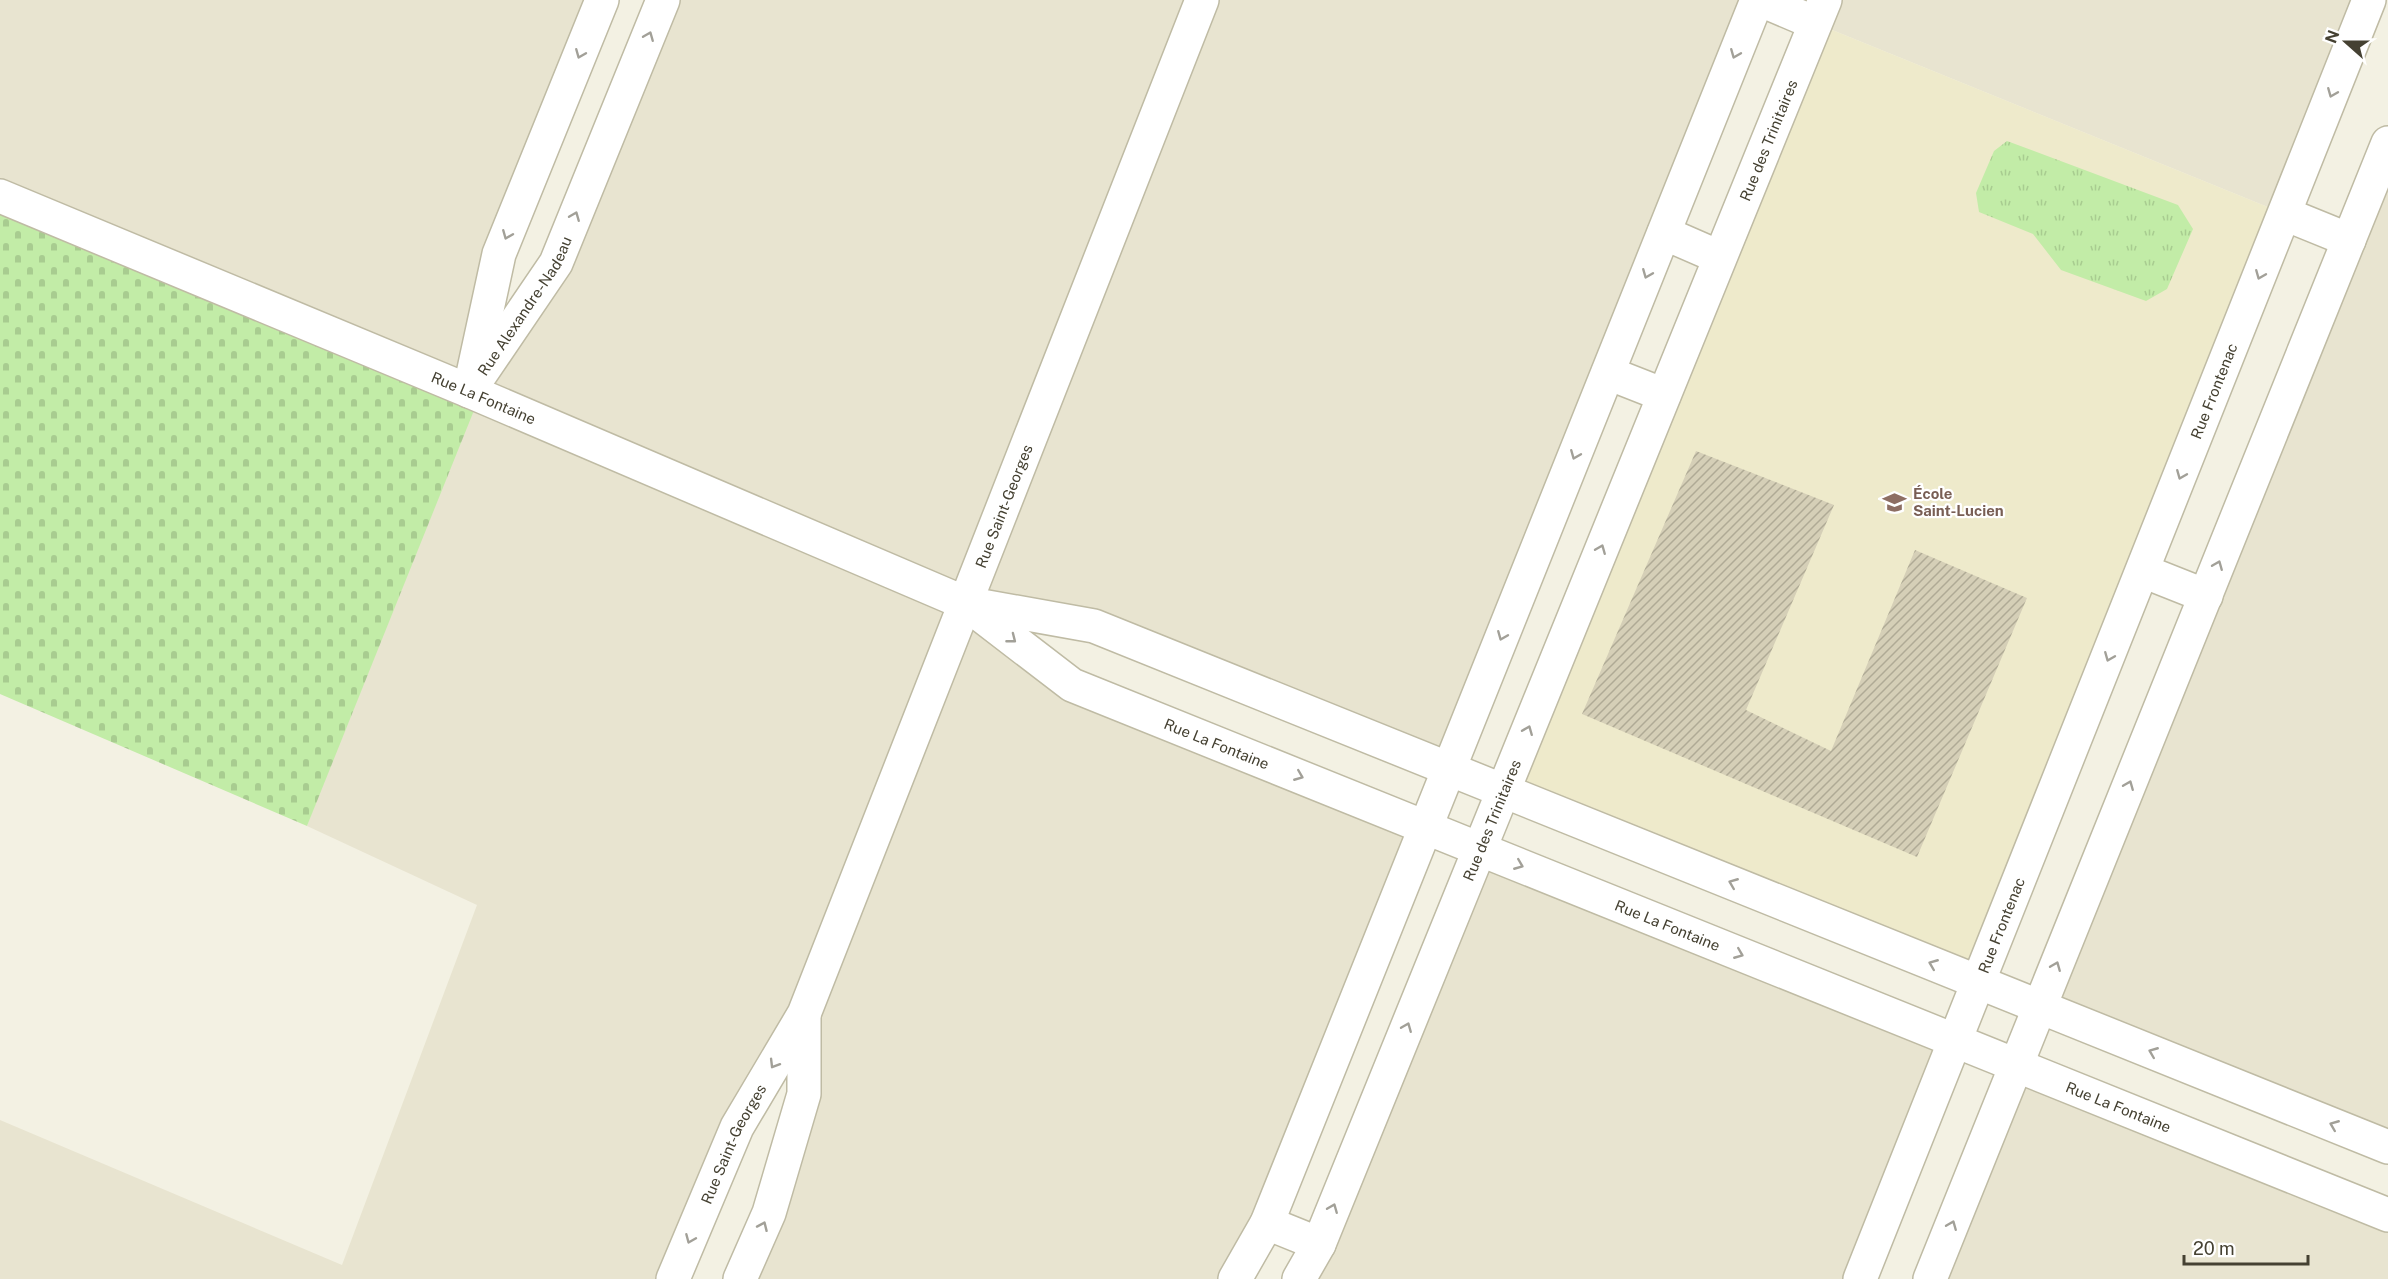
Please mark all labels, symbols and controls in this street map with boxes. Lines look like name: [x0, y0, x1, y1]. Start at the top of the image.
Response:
north arrow: [2316, 12, 2376, 72]
text: N: [2321, 28, 2344, 46]
one-way arrow: [642, 31, 654, 42]
one-way arrow: [575, 48, 587, 59]
one-way arrow: [1730, 48, 1742, 59]
street label: Rue des Trinitaires: [1736, 77, 1800, 203]
one-way arrow: [2327, 87, 2339, 98]
one-way arrow: [568, 212, 580, 223]
one-way arrow: [502, 228, 514, 239]
street label: Rue Alexandre-Nadeau: [474, 234, 574, 378]
one-way arrow: [1642, 268, 1654, 279]
one-way arrow: [2255, 269, 2268, 279]
street label: Rue Frontenac: [2187, 340, 2240, 441]
street label: Rue La Fontaine: [429, 368, 539, 427]
street label: Rue Saint-Georges: [972, 442, 1035, 570]
one-way arrow: [1570, 449, 1582, 460]
one-way arrow: [2176, 469, 2188, 480]
place label: École Saint-Lucien: [1913, 485, 2004, 519]
school or university icon: École Saint-Lucien: [1882, 489, 1908, 515]
one-way arrow: [1594, 544, 1606, 555]
one-way arrow: [2211, 561, 2223, 572]
one-way arrow: [1497, 630, 1509, 641]
one-way arrow: [1005, 631, 1016, 642]
one-way arrow: [2104, 650, 2116, 661]
street label: Rue La Fontaine: [1162, 715, 1272, 772]
one-way arrow: [1521, 725, 1533, 736]
street label: Rue des Trinitaires: [1459, 757, 1524, 883]
one-way arrow: [1294, 769, 1304, 782]
one-way arrow: [2122, 780, 2134, 791]
one-way arrow: [1513, 858, 1524, 870]
street label: Rue Frontenac: [1974, 875, 2028, 975]
one-way arrow: [1728, 878, 1739, 890]
street label: Rue La Fontaine: [1613, 896, 1723, 954]
one-way arrow: [1733, 947, 1744, 959]
one-way arrow: [1928, 959, 1939, 971]
one-way arrow: [2049, 961, 2061, 972]
one-way arrow: [1400, 1022, 1412, 1033]
one-way arrow: [2148, 1047, 2159, 1059]
one-way arrow: [770, 1058, 782, 1068]
street label: Rue La Fontaine: [2063, 1078, 2174, 1135]
street label: Rue Saint-Georges: [697, 1081, 769, 1206]
one-way arrow: [2329, 1120, 2340, 1132]
one-way arrow: [1326, 1203, 1338, 1214]
one-way arrow: [1945, 1220, 1957, 1231]
one-way arrow: [756, 1221, 768, 1232]
scale bar: [2184, 1228, 2308, 1266]
one-way arrow: [685, 1233, 697, 1244]
text: 20 m: [2193, 1238, 2235, 1259]

